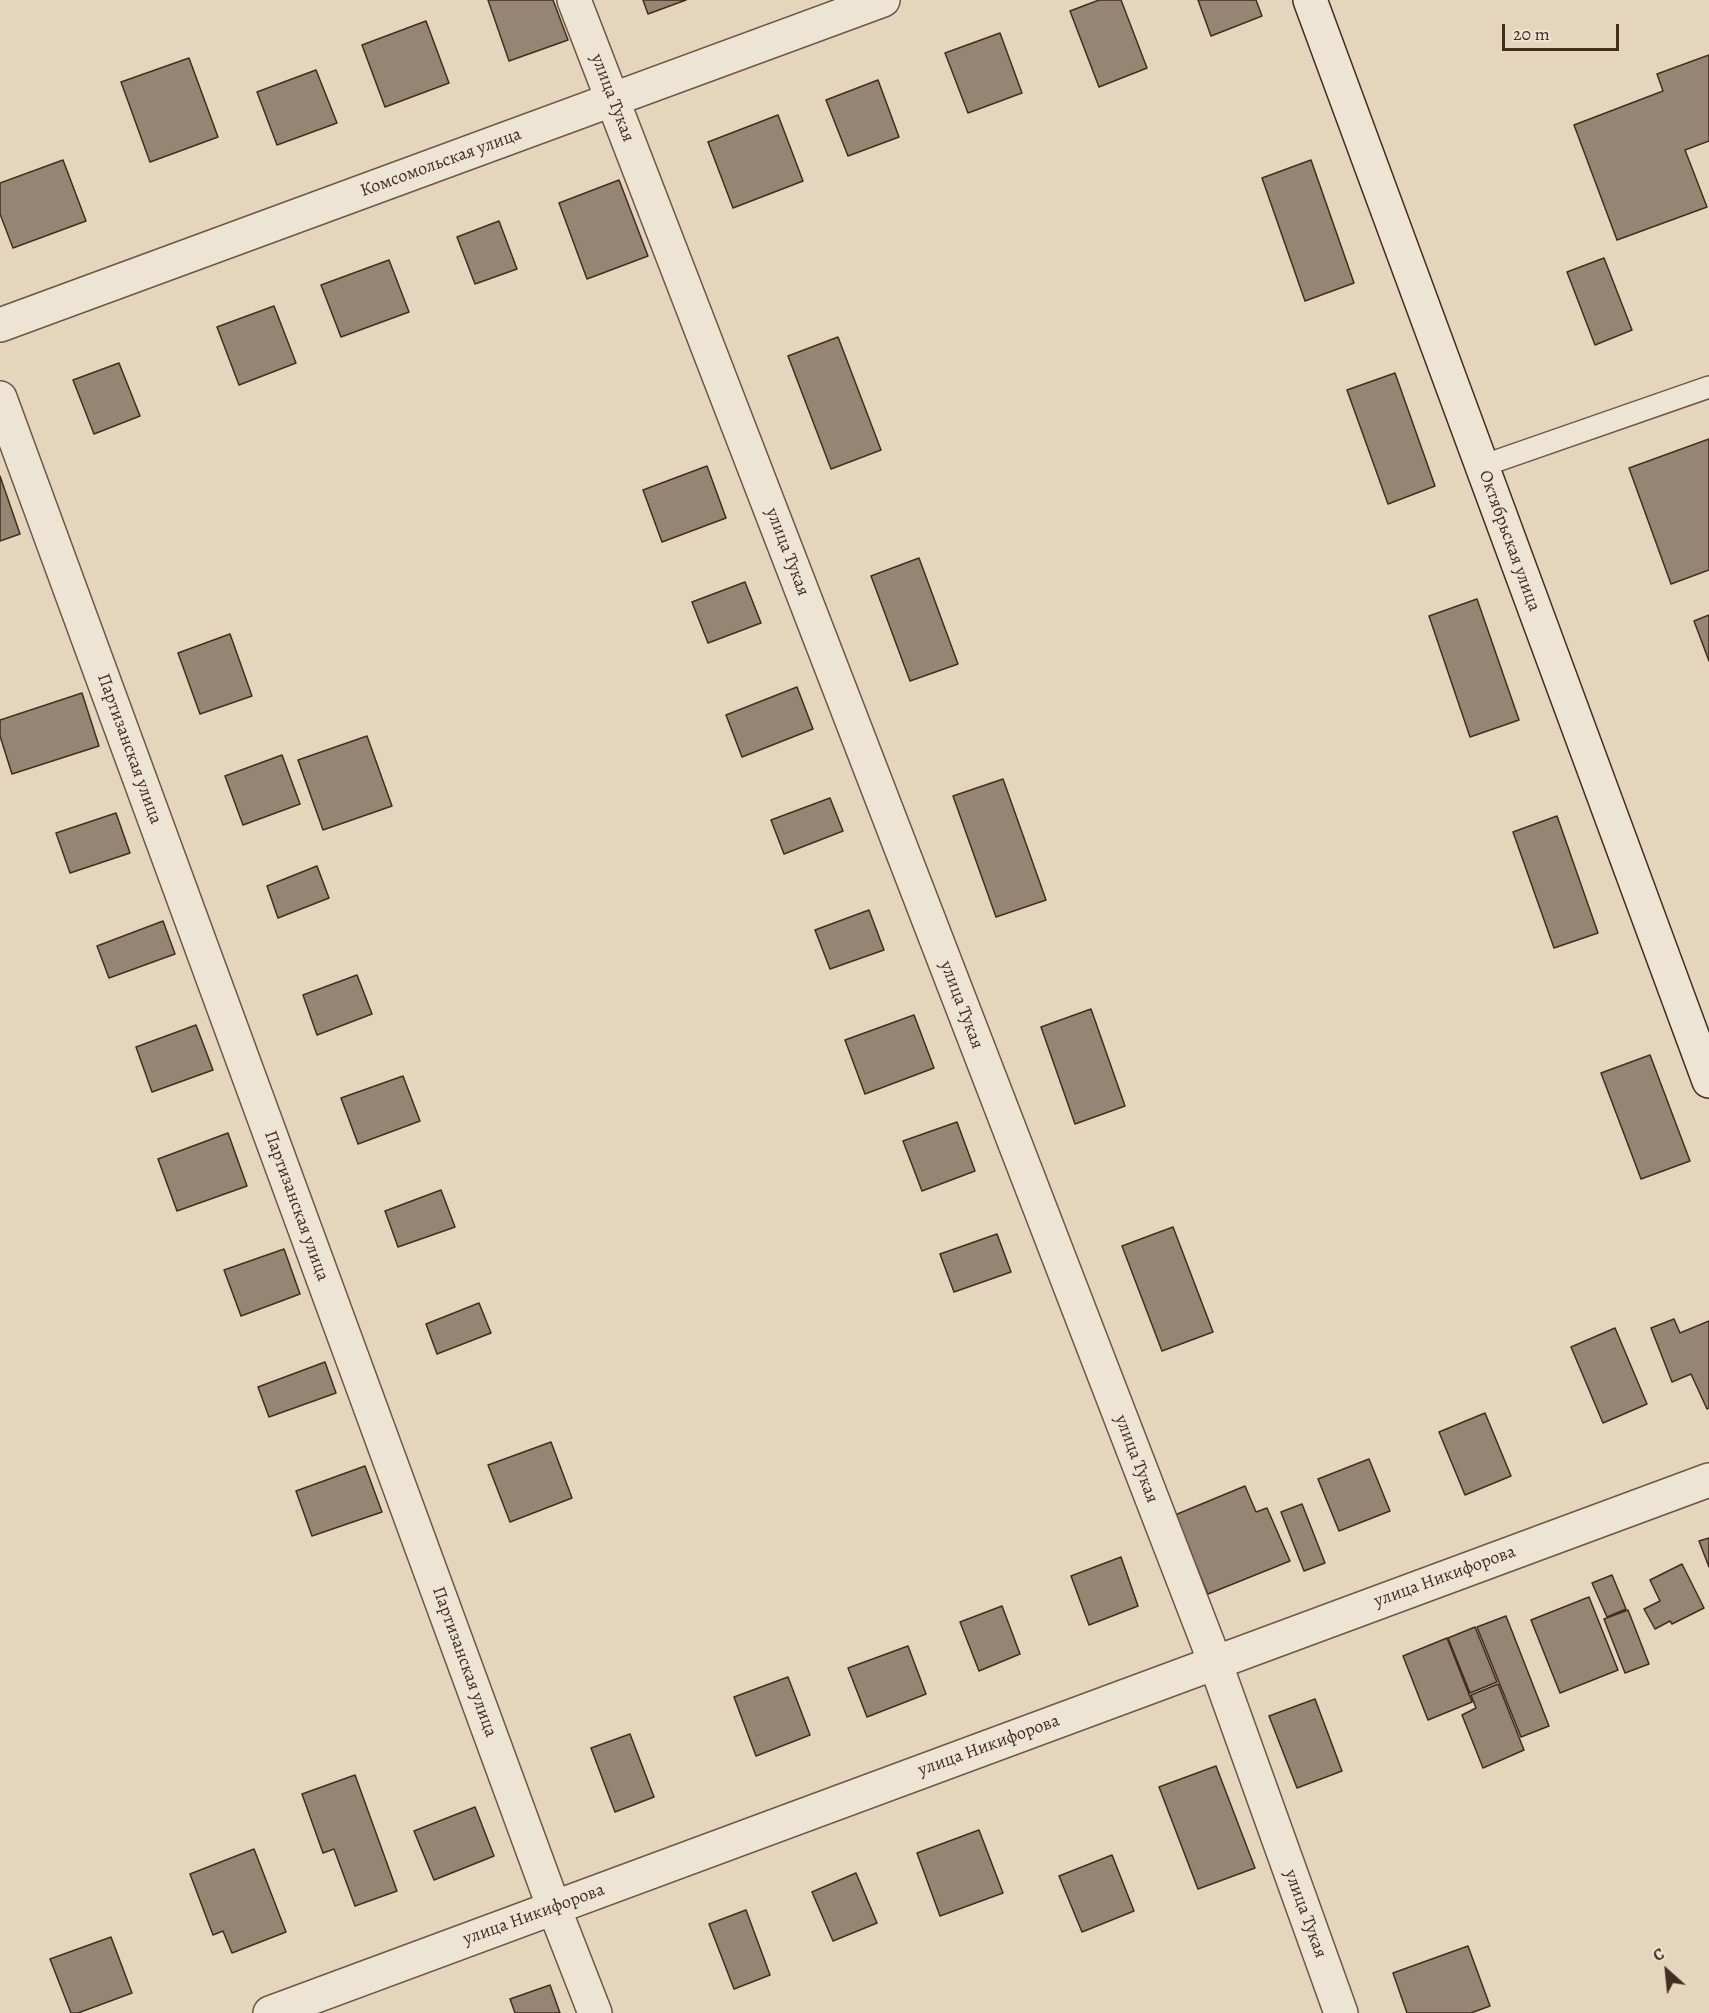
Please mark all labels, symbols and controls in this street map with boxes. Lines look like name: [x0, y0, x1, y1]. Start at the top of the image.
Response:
scale bar: [1505, 12, 1622, 50]
text: 20 m: [1513, 22, 1550, 46]
street label: улица Тукая: [585, 51, 639, 145]
street label: Комсомольская улица: [357, 124, 525, 202]
street label: Октябрьская улица: [1473, 468, 1545, 614]
street label: улица Тукая: [760, 505, 814, 599]
street label: Партизанская улица: [92, 671, 166, 827]
street label: улица Тукая: [934, 958, 988, 1052]
street label: Партизанская улица: [259, 1128, 333, 1284]
street label: улица Тукая: [1109, 1412, 1163, 1506]
street label: улица Никифорова: [1371, 1541, 1519, 1613]
street label: Партизанская улица: [427, 1584, 501, 1740]
street label: улица Никифорова: [915, 1710, 1063, 1782]
street label: улица Тукая: [1279, 1867, 1331, 1961]
street label: улица Никифорова: [460, 1879, 608, 1951]
north arrow: [1637, 1941, 1697, 2001]
text: С: [1649, 1943, 1668, 1967]

